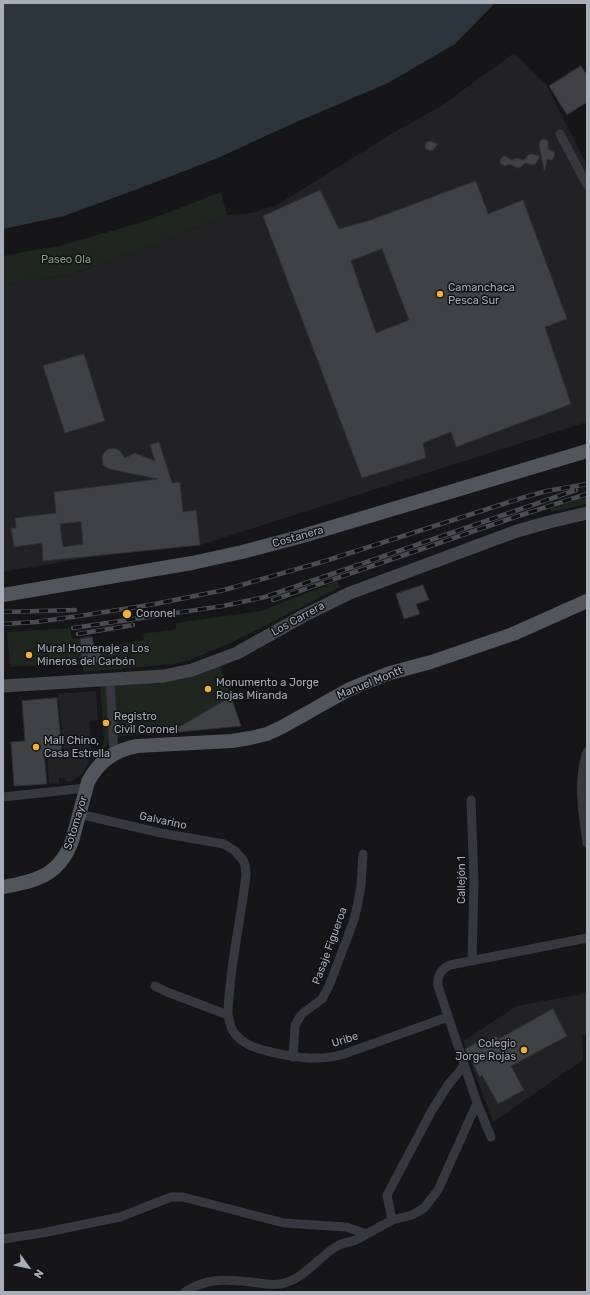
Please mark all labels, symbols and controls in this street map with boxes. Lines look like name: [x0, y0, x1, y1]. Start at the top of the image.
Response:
park label: Paseo Ola: [41, 253, 91, 267]
place label: Camanchaca Pesca Sur: [448, 281, 515, 307]
marker: Camanchaca Pesca Sur: [435, 289, 445, 299]
street label: Costanera: [271, 523, 325, 551]
street label: Los Carrera: [269, 599, 327, 639]
place label: Coronel: [136, 607, 176, 621]
marker: Coronel: [121, 608, 133, 620]
place label: Mural Homenaje a Los Mineros del Carbón: [37, 642, 149, 668]
marker: Mural Homenaje a Los Mineros del Carbón: [24, 650, 34, 660]
street label: Manuel Montt: [335, 664, 405, 702]
place label: Monumento a Jorge Rojas Miranda: [216, 676, 319, 702]
marker: Monumento a Jorge Rojas Miranda: [203, 684, 213, 694]
place label: Registro Civil Coronel: [114, 710, 178, 736]
marker: Registro Civil Coronel: [101, 718, 111, 728]
place label: Mall Chino, Casa Estrella: [44, 734, 110, 760]
marker: Mall Chino, Casa Estrella: [31, 742, 41, 752]
street label: Sotomayor: [62, 794, 90, 852]
street label: Galvarino: [138, 810, 188, 832]
street label: Callejón 1: [455, 856, 469, 904]
street label: Pasaje Figueroa: [310, 906, 350, 986]
street label: Uribe: [330, 1030, 360, 1050]
place label: Colegio Jorge Rojas: [455, 1037, 516, 1063]
marker: Colegio Jorge Rojas: [519, 1045, 529, 1055]
north arrow: [8, 1247, 48, 1287]
text: N: [31, 1267, 46, 1281]

